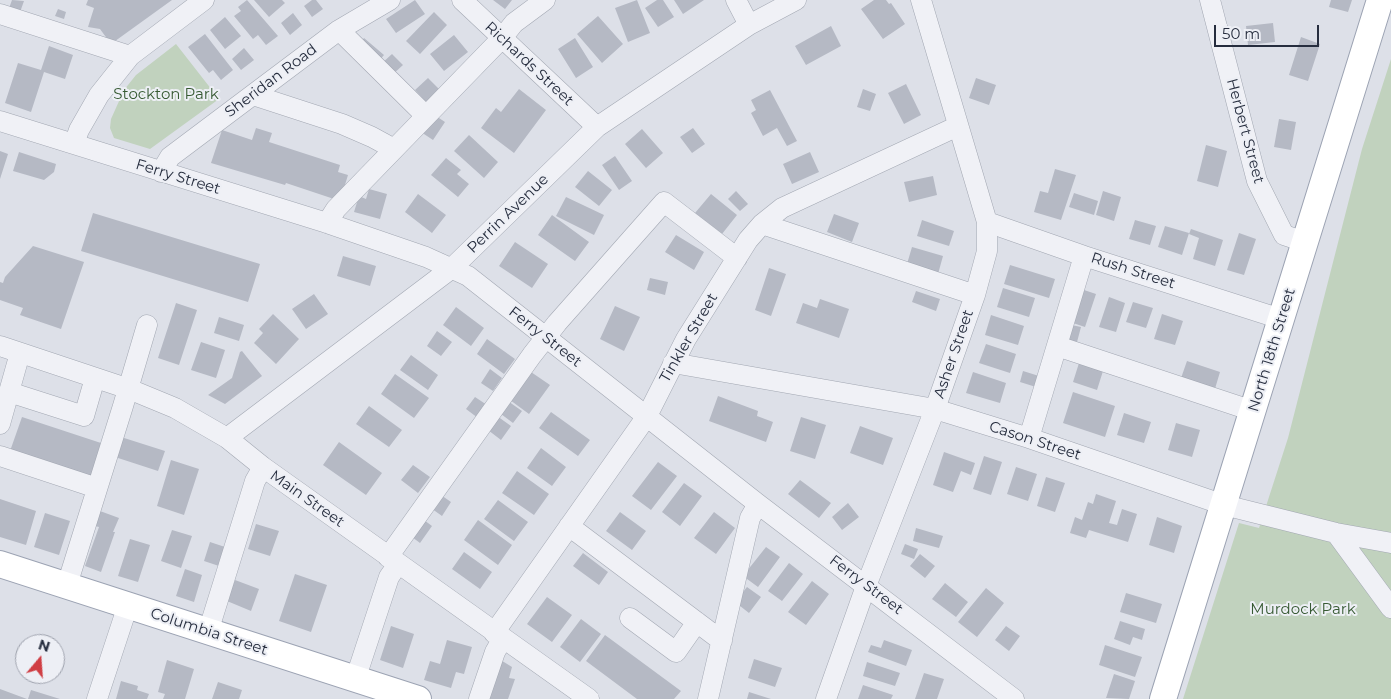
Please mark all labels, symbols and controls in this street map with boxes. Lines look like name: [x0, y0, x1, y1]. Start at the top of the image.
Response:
scale bar: [1216, 15, 1321, 47]
street label: Richards Street: [481, 18, 577, 110]
text: 50 m: [1222, 24, 1260, 43]
street label: Sheridan Road: [221, 41, 321, 121]
street label: Herbert Street: [1222, 77, 1268, 185]
park label: Stockton Park: [113, 86, 219, 104]
street label: Ferry Street: [134, 156, 222, 198]
street label: Perrin Avenue: [464, 171, 552, 257]
street label: Rush Street: [1089, 249, 1177, 293]
street label: North 18th Street: [1245, 286, 1299, 414]
street label: Tinkler Street: [656, 290, 722, 386]
street label: Ferry Street: [505, 303, 585, 371]
street label: Asher Street: [930, 307, 978, 401]
street label: Cason Street: [987, 418, 1083, 464]
street label: Main Street: [266, 467, 348, 531]
street label: Ferry Street: [826, 551, 906, 619]
park label: Murdock Park: [1250, 601, 1356, 619]
street label: Columbia Street: [148, 605, 270, 659]
north arrow: [15, 634, 65, 684]
text: N: [36, 635, 52, 656]

